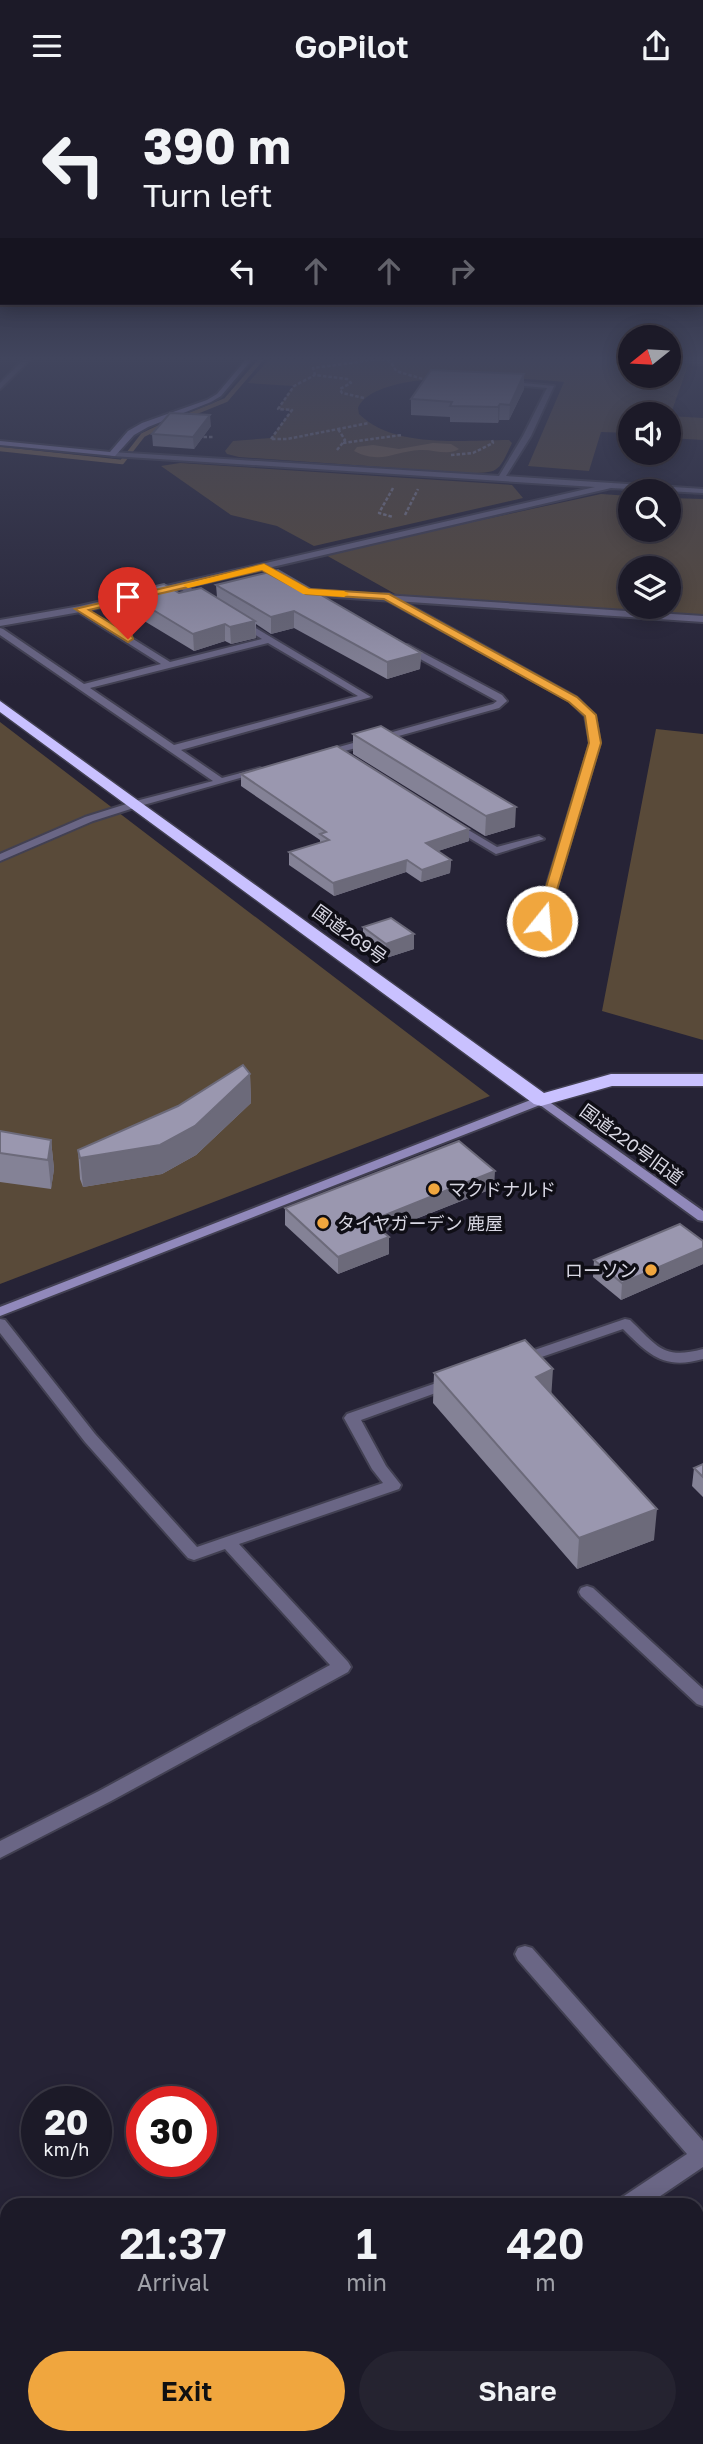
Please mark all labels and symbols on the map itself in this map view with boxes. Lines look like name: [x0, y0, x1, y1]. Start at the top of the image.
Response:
north arrow: [618, 325, 681, 389]
pin: [98, 567, 158, 639]
position arrow: [505, 884, 579, 958]
street label: 国道269号: [309, 900, 391, 968]
street label: 国道220号旧道: [576, 1099, 688, 1189]
place label: マクドナルド: [448, 1178, 556, 1200]
marker: マクドナルド: [426, 1181, 442, 1197]
place label: タイヤガーデン 鹿屋: [337, 1212, 503, 1234]
marker: タイヤガーデン 鹿屋: [315, 1215, 331, 1231]
place label: ローソン: [565, 1259, 637, 1281]
marker: ローソン: [643, 1262, 659, 1278]
speed limit sign: 30: [126, 2086, 217, 2177]

